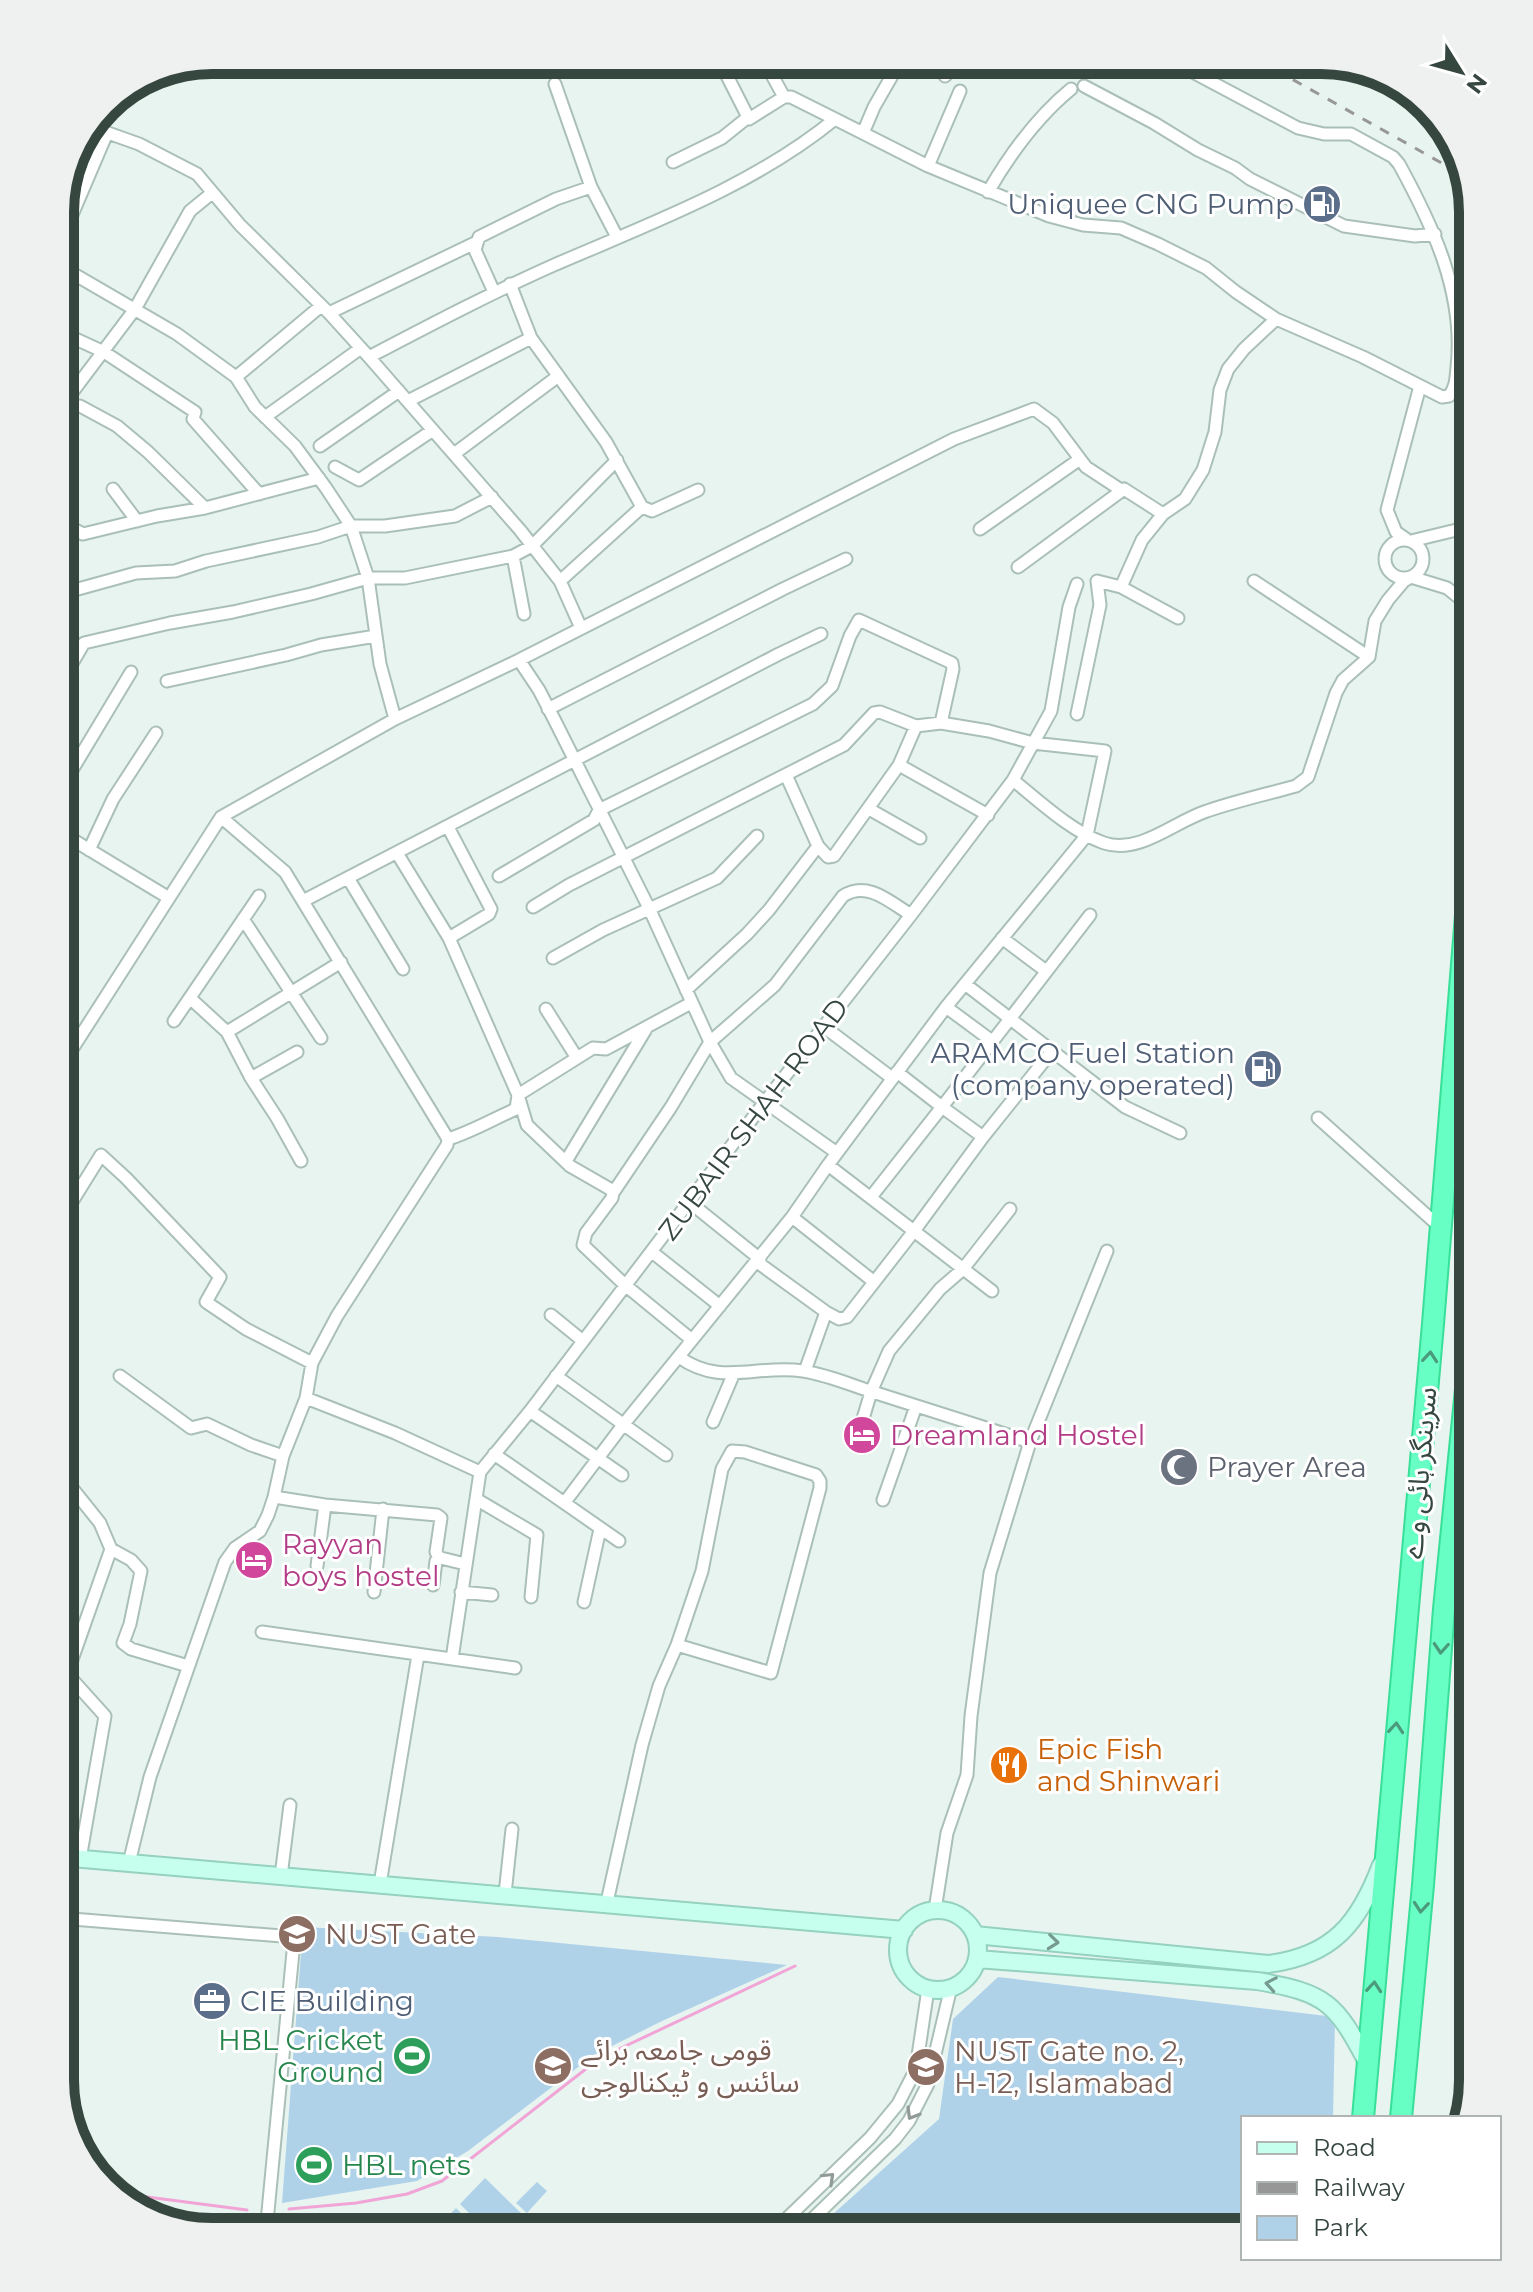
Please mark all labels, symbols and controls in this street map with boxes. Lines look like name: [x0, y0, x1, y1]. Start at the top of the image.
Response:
north arrow: [1421, 32, 1501, 112]
text: N: [1460, 69, 1493, 99]
fuel station icon: Uniquee CNG Pump: [1301, 183, 1343, 225]
place label: Uniquee CNG Pump: [1007, 187, 1294, 221]
street label: ZUBAIR SHAH ROAD: [651, 991, 855, 1247]
place label: ARAMCO Fuel Station (company operated): [930, 1036, 1235, 1102]
fuel station icon: ARAMCO Fuel Station (company operated): [1242, 1048, 1284, 1090]
one-way arrow: [1421, 1350, 1438, 1363]
street label: سرینگر ہائی وے: [1395, 1385, 1443, 1561]
hotel icon: Dreamland Hostel: [841, 1414, 883, 1456]
place label: Dreamland Hostel: [890, 1418, 1145, 1452]
mosque icon: Prayer Area: [1158, 1446, 1200, 1488]
place label: Prayer Area: [1207, 1450, 1367, 1484]
place label: Rayyan boys hostel: [282, 1527, 440, 1593]
hotel icon: Rayyan boys hostel: [233, 1539, 275, 1581]
one-way arrow: [1433, 1642, 1450, 1655]
one-way arrow: [1387, 1721, 1404, 1734]
place label: Epic Fish and Shinwari: [1037, 1732, 1220, 1798]
restaurant icon: Epic Fish and Shinwari: [988, 1744, 1030, 1786]
one-way arrow: [1413, 1901, 1430, 1914]
school or university icon: NUST Gate: [276, 1913, 318, 1955]
place label: NUST Gate: [325, 1917, 476, 1951]
one-way arrow: [1047, 1934, 1060, 1951]
one-way arrow: [1264, 1976, 1278, 1993]
office icon: CIE Building: [191, 1980, 233, 2022]
one-way arrow: [1365, 1980, 1382, 1993]
place label: CIE Building: [240, 1984, 414, 2018]
place label: HBL Cricket Ground: [218, 2023, 384, 2089]
place label: قومی جامعہ برائے سائنس و ٹیکنالوجی: [581, 2033, 799, 2099]
place label: NUST Gate no. 2, H-12, Islamabad: [954, 2034, 1184, 2100]
sports icon: HBL Cricket Ground: [391, 2035, 433, 2077]
school or university icon: قومی جامعہ برائے سائنس و ٹیکنالوجی: [532, 2045, 574, 2087]
school or university icon: NUST Gate no. 2, H-12, Islamabad: [905, 2046, 947, 2088]
one-way arrow: [906, 2105, 922, 2120]
legend: [1241, 2116, 1501, 2260]
text: Road: [1313, 2133, 1376, 2162]
sports icon: HBL nets: [293, 2144, 335, 2186]
place label: HBL nets: [342, 2148, 471, 2182]
one-way arrow: [820, 2173, 834, 2187]
text: Railway: [1313, 2173, 1405, 2202]
text: Park: [1313, 2213, 1368, 2242]

